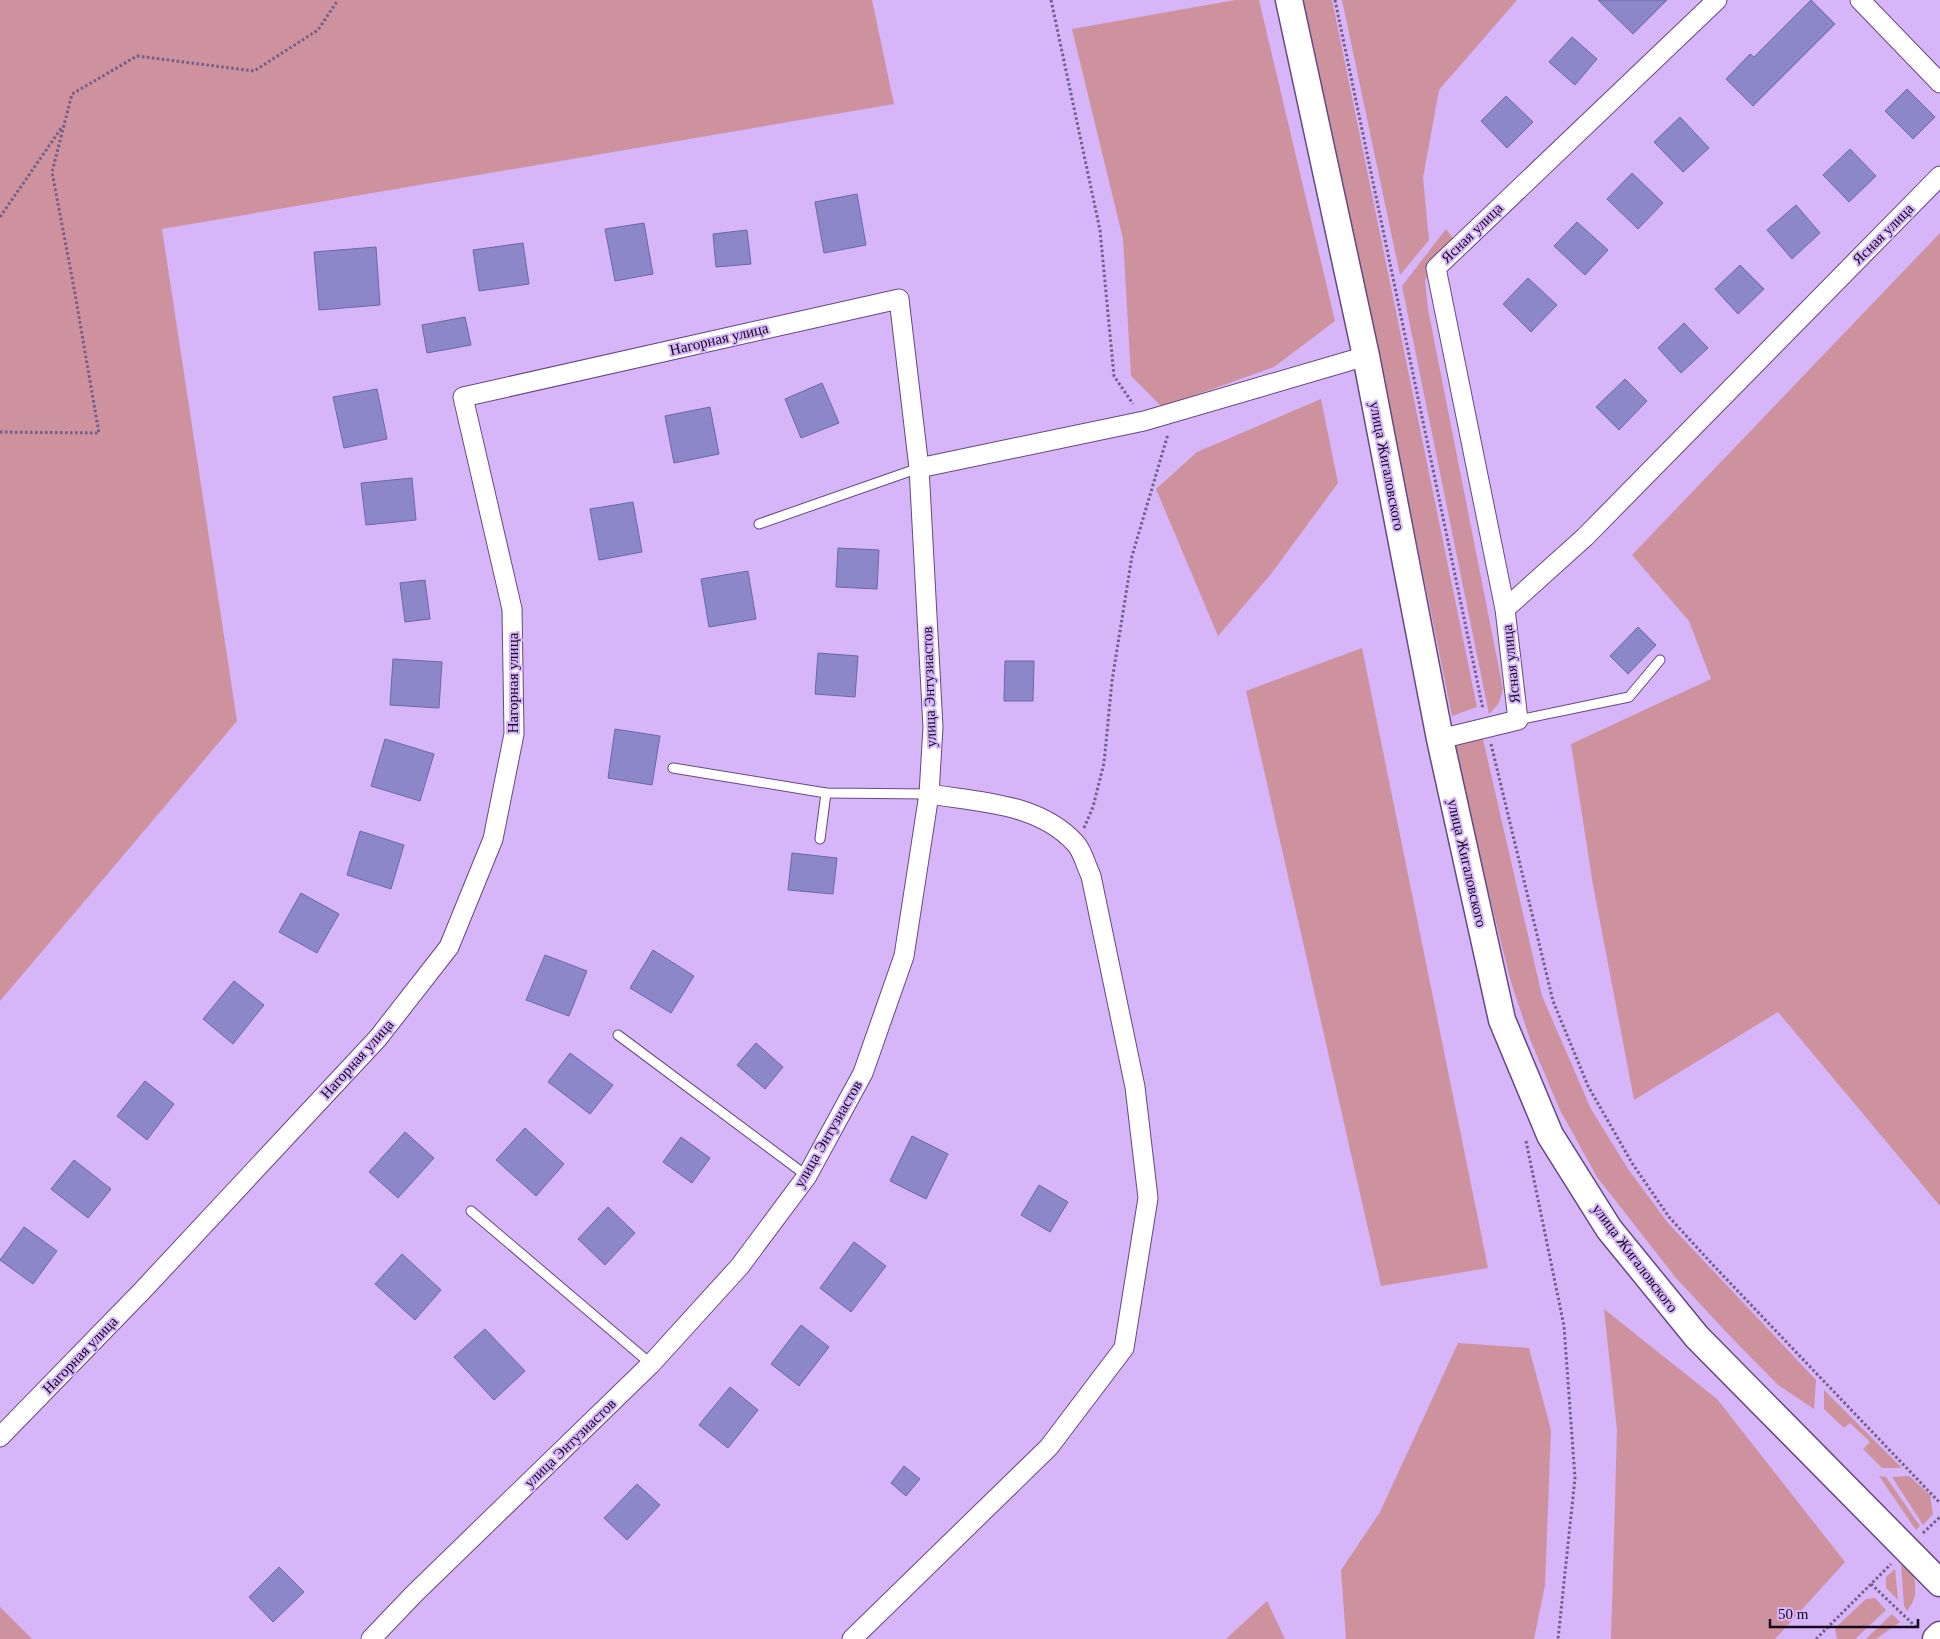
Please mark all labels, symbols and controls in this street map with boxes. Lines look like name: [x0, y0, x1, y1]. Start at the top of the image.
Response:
street label: Ясная улица: [1438, 200, 1506, 266]
street label: Ясная улица: [1849, 200, 1917, 268]
street label: Нагорная улица: [668, 320, 770, 358]
street label: улица Жигаловского: [1367, 400, 1407, 532]
street label: Ясная улица: [1499, 624, 1523, 704]
street label: улица Энтузиастов: [919, 626, 939, 748]
street label: Нагорная улица: [505, 632, 521, 733]
street label: улица Жигаловского: [1444, 797, 1490, 929]
street label: Нагорная улица: [317, 1016, 397, 1102]
street label: улица Энтузиастов: [791, 1078, 865, 1190]
street label: улица Жигаловского: [1589, 1201, 1681, 1315]
street label: Нагорная улица: [39, 1313, 121, 1397]
street label: улица Энтузиастов: [521, 1395, 619, 1491]
scale bar: [1770, 1596, 1918, 1628]
text: 50 m: [1778, 1606, 1809, 1622]

